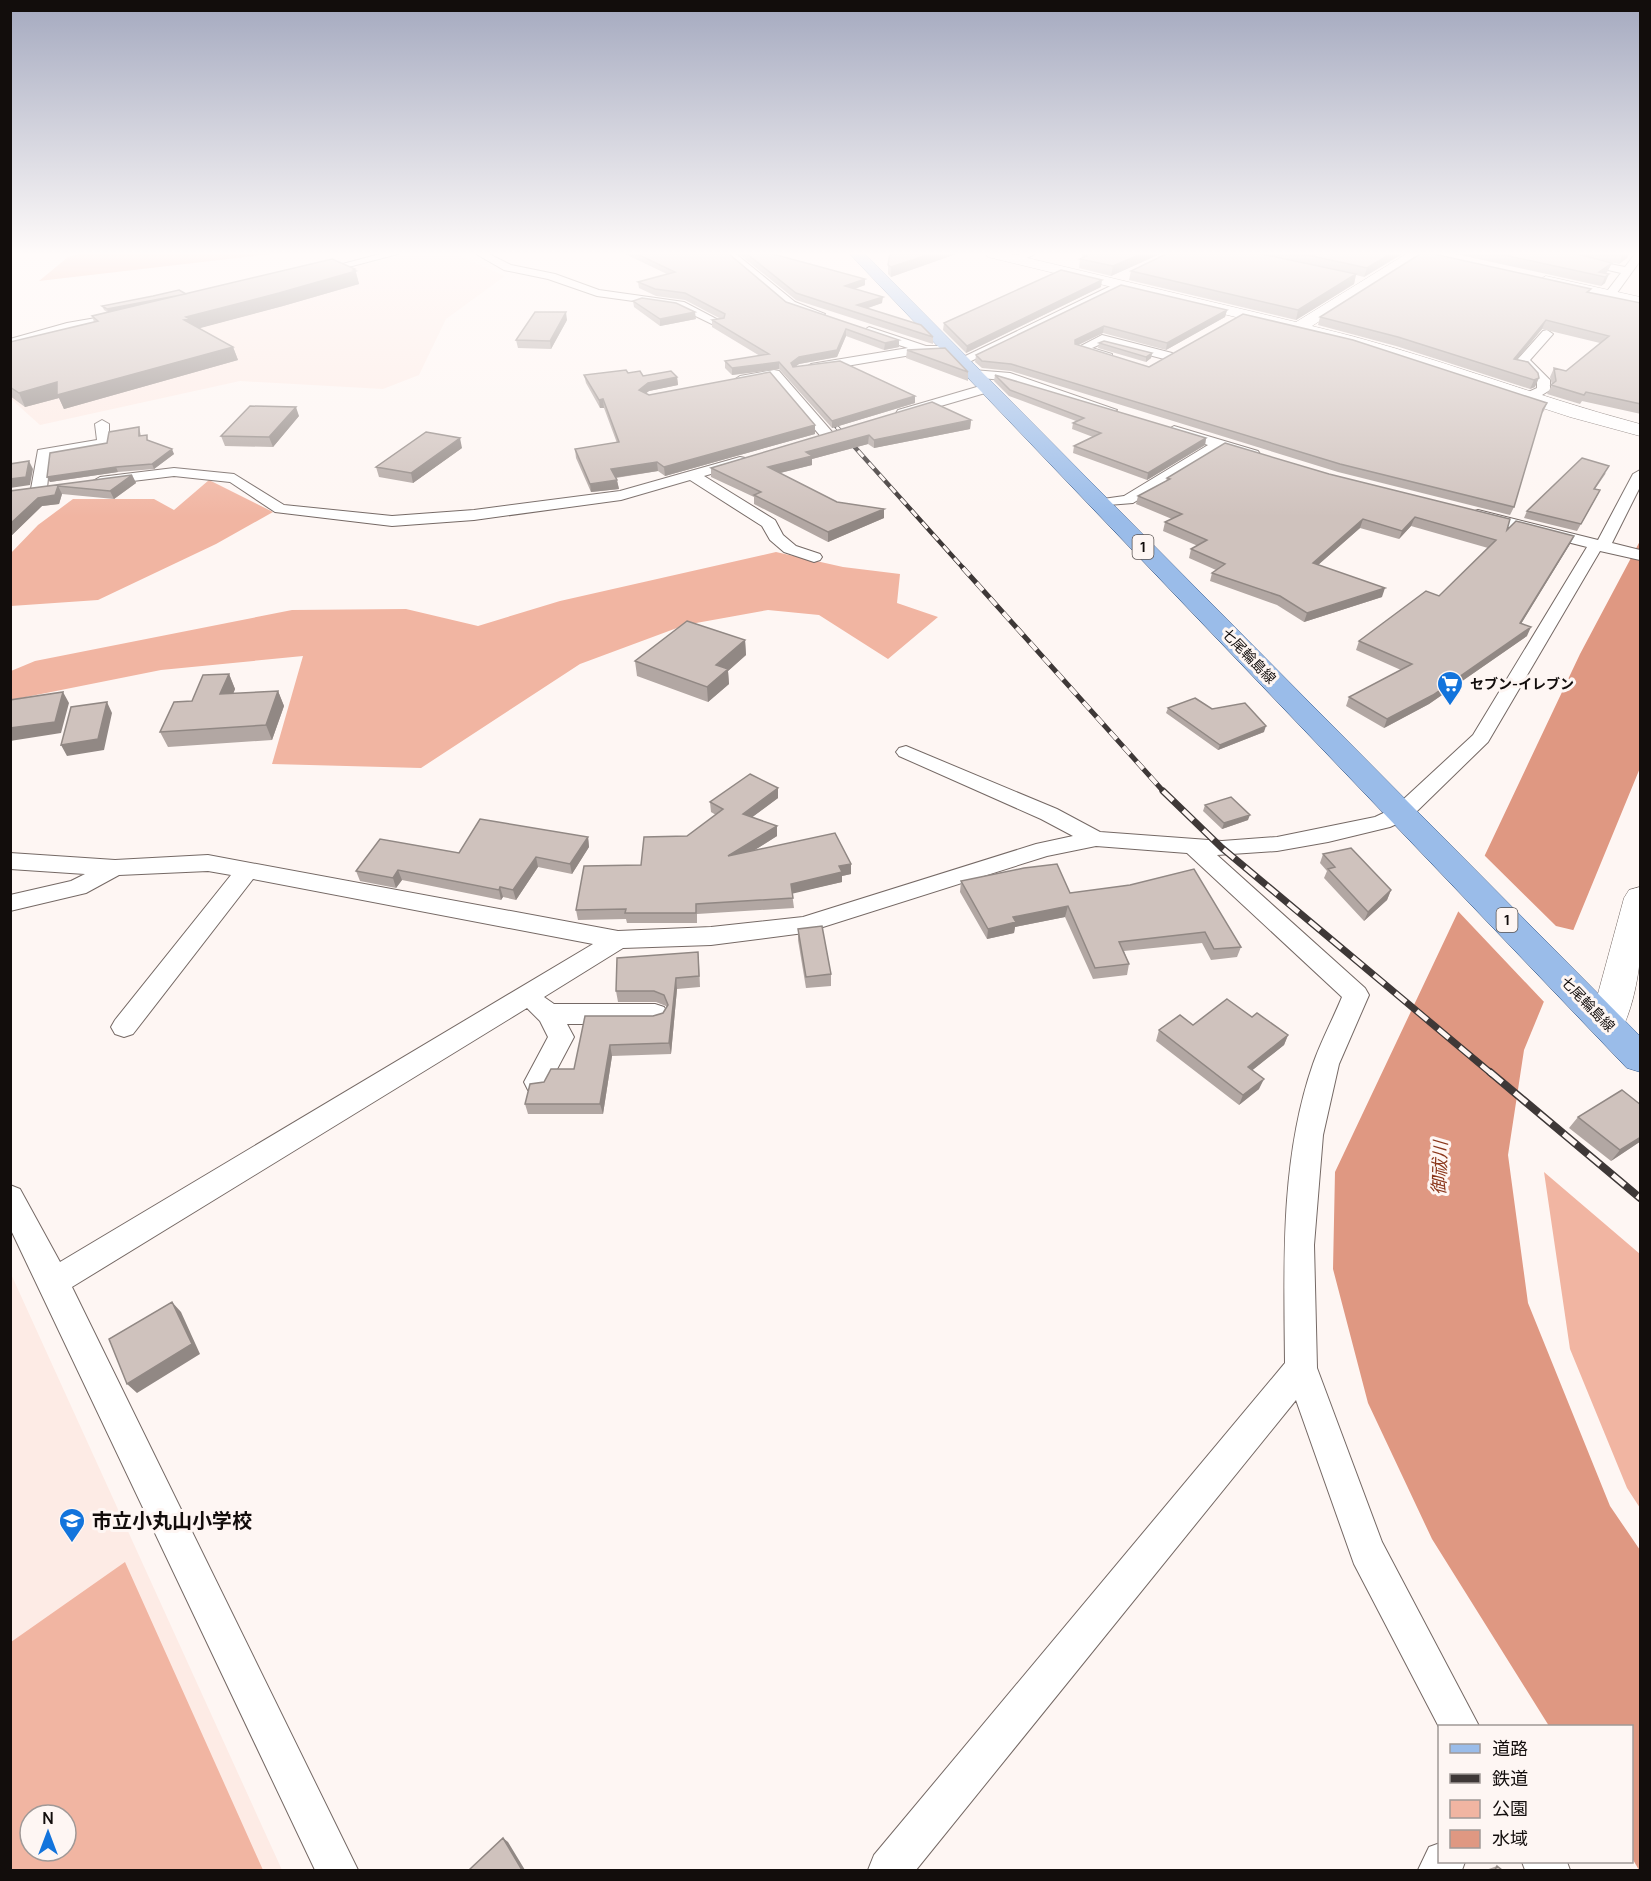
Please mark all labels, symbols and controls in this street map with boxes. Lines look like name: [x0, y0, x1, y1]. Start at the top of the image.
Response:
road number: 1: [1132, 535, 1154, 559]
street label: 七尾輪島線: [1218, 624, 1281, 687]
supermarket icon: セブン-イレブン: [1435, 669, 1465, 707]
place label: セブン-イレブン: [1470, 674, 1574, 693]
road number: 1: [1496, 908, 1518, 932]
street label: 七尾輪島線: [1557, 972, 1620, 1035]
water label: 御祓川: [1426, 1139, 1452, 1195]
school or university icon: 市立小丸山小学校: [57, 1506, 87, 1544]
place label: 市立小丸山小学校: [92, 1507, 252, 1534]
legend: [1438, 1725, 1633, 1863]
text: 道路: [1492, 1736, 1528, 1760]
text: 鉄道: [1492, 1766, 1528, 1790]
text: 公園: [1492, 1796, 1528, 1820]
north arrow: [18, 1803, 78, 1863]
text: N: [42, 1807, 54, 1829]
text: 水域: [1492, 1826, 1528, 1850]

